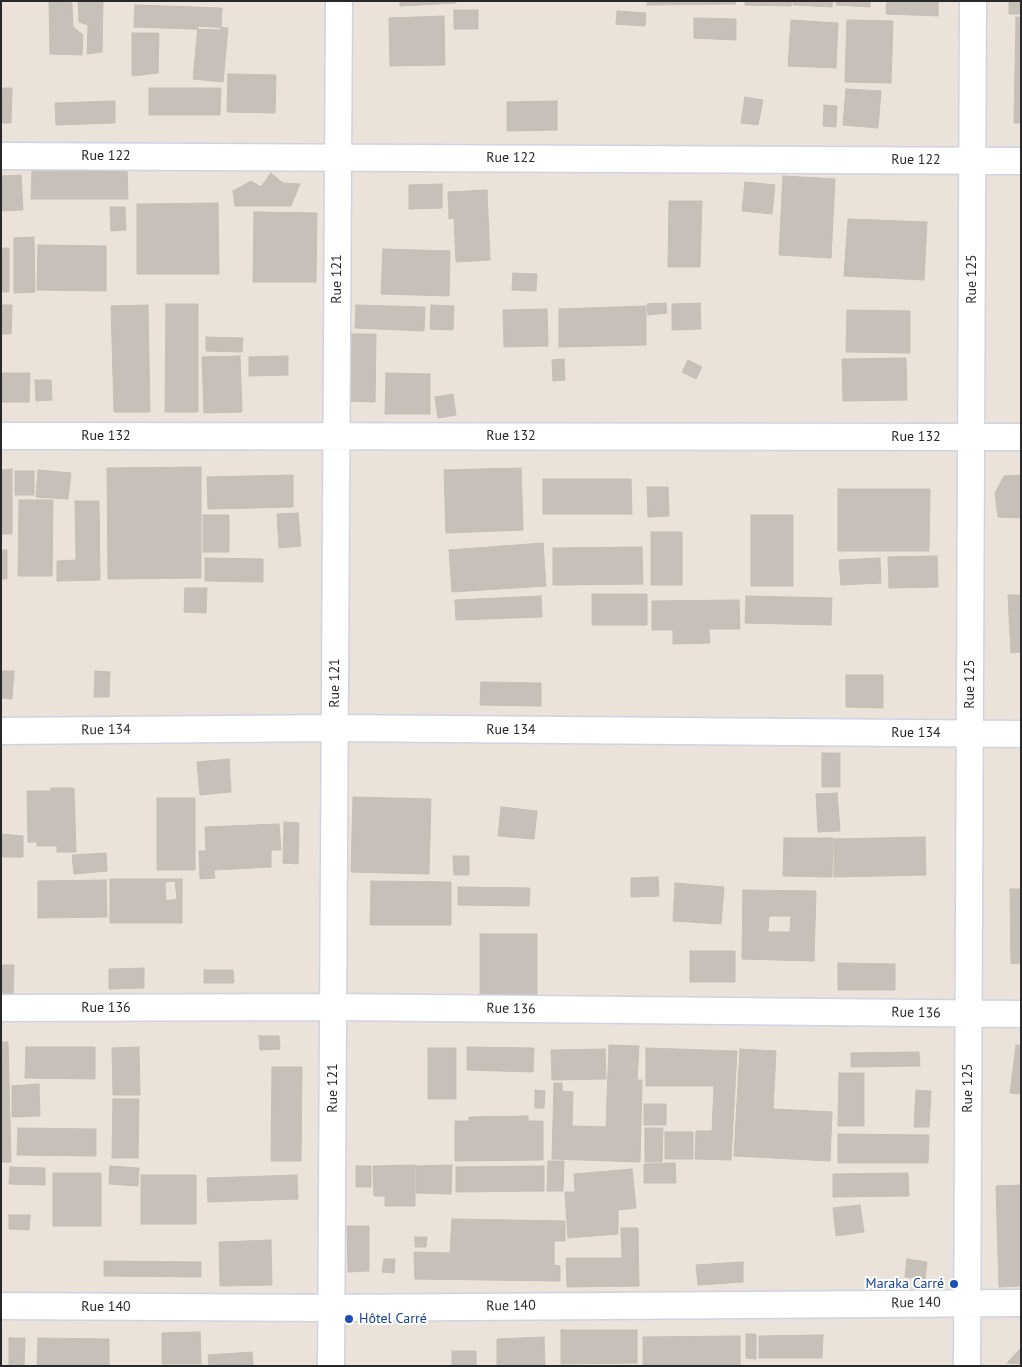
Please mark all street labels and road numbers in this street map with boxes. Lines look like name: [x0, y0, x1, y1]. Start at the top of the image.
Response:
street label: Rue 122: [81, 148, 131, 164]
street label: Rue 122: [486, 150, 536, 166]
street label: Rue 122: [891, 152, 941, 168]
street label: Rue 121: [329, 254, 345, 304]
street label: Rue 125: [964, 254, 980, 304]
street label: Rue 132: [81, 428, 131, 444]
street label: Rue 132: [486, 428, 536, 444]
street label: Rue 132: [891, 429, 941, 445]
street label: Rue 121: [327, 658, 343, 708]
street label: Rue 125: [962, 659, 978, 709]
street label: Rue 134: [81, 721, 131, 739]
street label: Rue 134: [486, 722, 536, 738]
street label: Rue 134: [891, 725, 941, 741]
street label: Rue 136: [81, 1000, 131, 1016]
street label: Rue 136: [486, 1000, 536, 1018]
street label: Rue 136: [891, 1004, 941, 1022]
street label: Rue 121: [325, 1063, 341, 1113]
street label: Rue 125: [960, 1063, 976, 1113]
street label: Rue 140: [891, 1294, 941, 1312]
street label: Rue 140: [486, 1297, 536, 1315]
street label: Rue 140: [81, 1299, 131, 1315]

